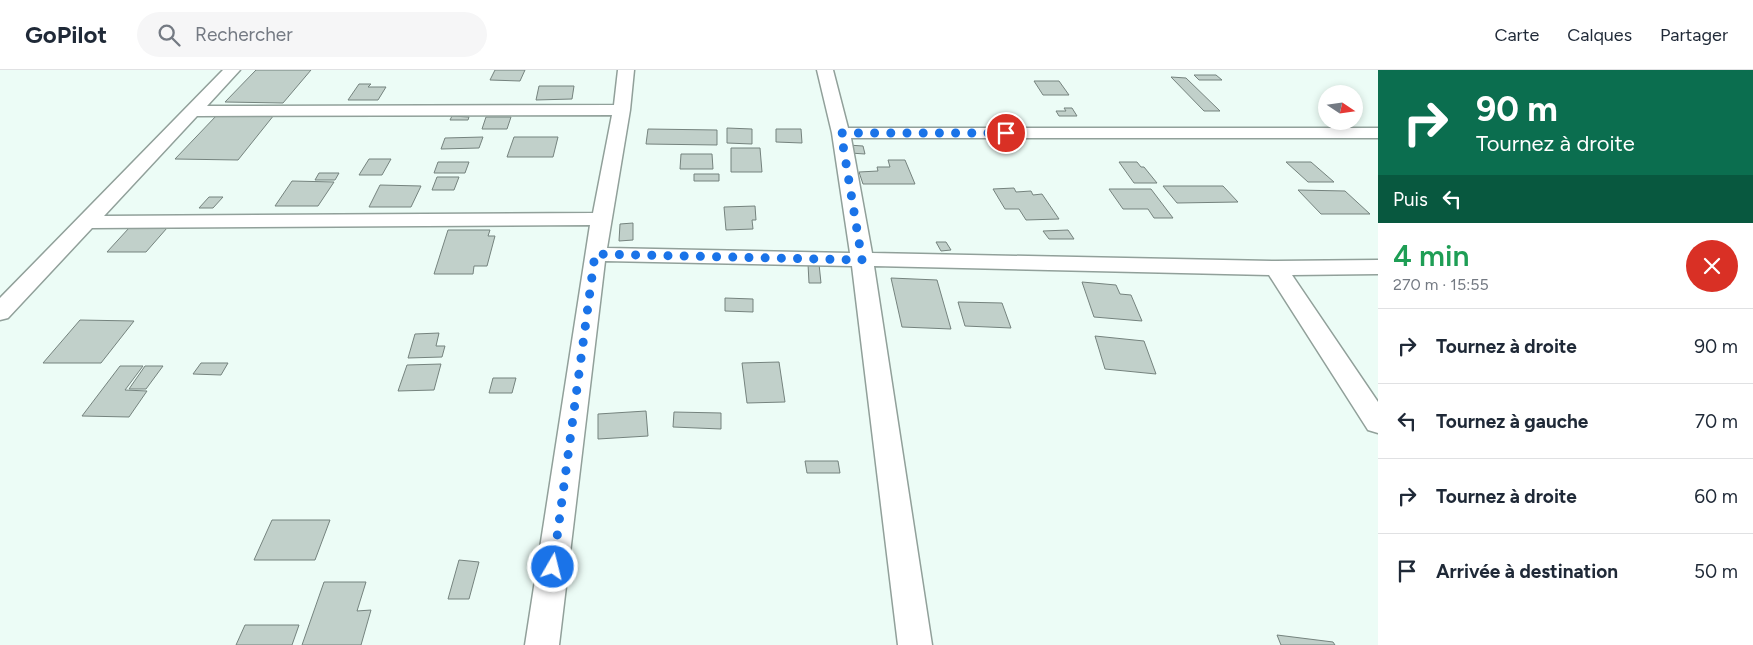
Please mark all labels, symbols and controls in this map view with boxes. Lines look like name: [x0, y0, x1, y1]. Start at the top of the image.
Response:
search box: [137, 12, 487, 57]
text: GoPilot: [25, 20, 107, 49]
icon: search: [155, 21, 183, 49]
text: Rechercher: [195, 23, 293, 46]
text: Carte: [1494, 24, 1539, 46]
text: Calques: [1567, 24, 1632, 46]
text: Partager: [1660, 24, 1728, 46]
north arrow: [1318, 85, 1362, 130]
map controls: [1318, 85, 1363, 130]
text: 90 m: [1476, 88, 1558, 130]
icon: right: [1393, 90, 1458, 155]
pin: [985, 112, 1027, 154]
icon: arrive: [992, 119, 1020, 147]
text: Tournez à droite: [1476, 130, 1635, 157]
icon: left: [1438, 185, 1466, 213]
text: Puis: [1393, 188, 1428, 211]
text: 4 min: [1393, 237, 1469, 274]
button: close: [1686, 240, 1738, 292]
text: 270 m · 15:55: [1393, 275, 1489, 294]
icon: right: [1393, 332, 1421, 360]
text: Tournez à droite: [1436, 335, 1577, 358]
text: 90 m: [1694, 335, 1738, 358]
icon: left: [1393, 407, 1421, 435]
text: Tournez à gauche: [1436, 410, 1588, 433]
text: 70 m: [1695, 410, 1738, 433]
icon: right: [1393, 482, 1421, 510]
text: Tournez à droite: [1436, 485, 1577, 508]
text: 60 m: [1694, 485, 1738, 508]
position arrow: [526, 540, 578, 592]
icon: arrive: [1393, 557, 1421, 585]
text: Arrivée à destination: [1436, 560, 1618, 583]
text: 50 m: [1694, 560, 1738, 583]

